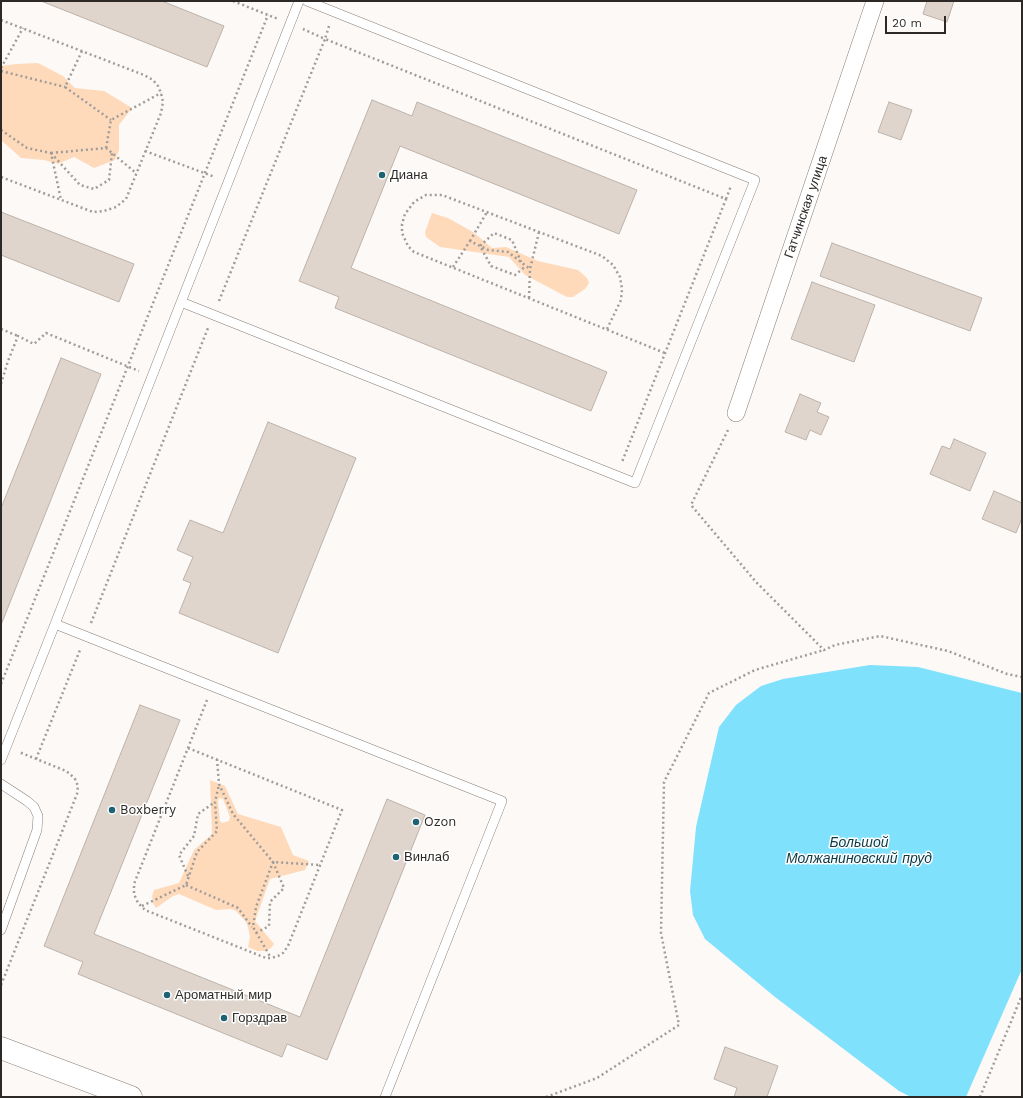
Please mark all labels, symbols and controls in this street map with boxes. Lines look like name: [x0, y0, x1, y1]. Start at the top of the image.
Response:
scale bar: [887, 8, 948, 34]
text: 20 m: [892, 16, 922, 30]
street label: Гатчинская улица: [781, 154, 831, 260]
place label: Диана: [390, 167, 428, 183]
marker: Диана: [377, 170, 387, 180]
place label: Boxberry: [120, 802, 176, 818]
marker: Boxberry: [107, 805, 117, 815]
place label: Ozon: [424, 814, 456, 830]
marker: Ozon: [411, 817, 421, 827]
water label: Большой Молжаниновский пруд: [786, 835, 932, 868]
place label: Винлаб: [404, 849, 449, 865]
marker: Винлаб: [391, 852, 401, 862]
place label: Ароматный мир: [175, 987, 272, 1003]
marker: Ароматный мир: [162, 990, 172, 1000]
place label: Горздрав: [232, 1010, 287, 1026]
marker: Горздрав: [219, 1013, 229, 1023]

